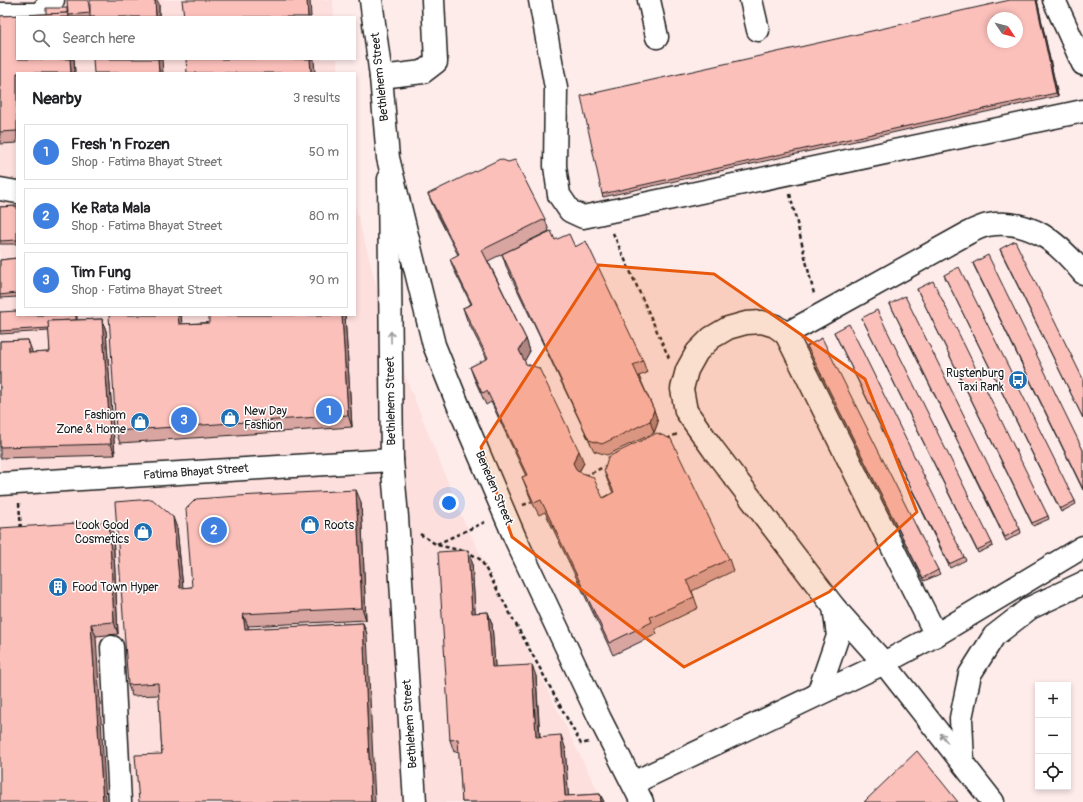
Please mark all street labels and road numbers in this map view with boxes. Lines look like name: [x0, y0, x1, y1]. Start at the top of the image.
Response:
street label: Bethlehem Street: [368, 32, 392, 122]
street label: Bethlehem Street: [383, 356, 399, 446]
street label: Beneden Street: [472, 449, 516, 527]
street label: Fatima Bhayat Street: [143, 461, 249, 483]
street label: Bethlehem Street: [399, 679, 421, 769]

